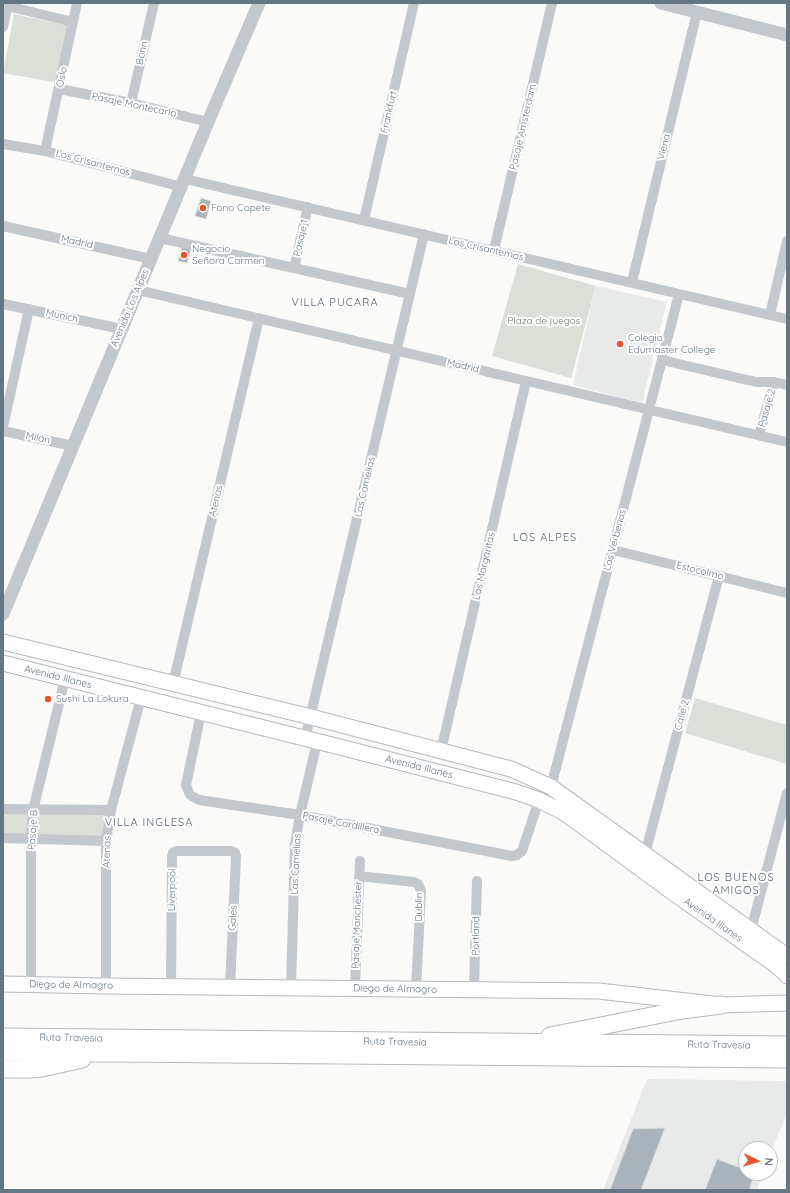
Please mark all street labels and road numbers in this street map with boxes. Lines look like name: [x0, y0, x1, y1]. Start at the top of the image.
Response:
street label: Bonn: [133, 40, 151, 66]
street label: Oslo: [54, 66, 70, 88]
street label: Pasaje Amsterdam: [507, 83, 539, 171]
street label: Pasaje Montecarlo: [91, 90, 177, 120]
street label: Frankfurt: [378, 90, 400, 134]
street label: Viena: [655, 133, 673, 161]
street label: Los Crisantemos: [54, 147, 132, 179]
street label: Pasaje 1: [291, 218, 311, 258]
street label: Madrid: [60, 233, 94, 251]
street label: Los Crisantemos: [447, 235, 525, 263]
street label: Avenida Los Alpes: [108, 267, 152, 349]
street label: Munich: [45, 307, 79, 325]
street label: Madrid: [446, 357, 480, 375]
street label: Pasaje 2: [756, 387, 778, 429]
street label: Milán: [25, 430, 51, 446]
street label: Las Camelias: [352, 456, 378, 518]
street label: Atenas: [207, 484, 225, 518]
street label: Las Verbenas: [601, 508, 629, 572]
street label: Las Margaritas: [470, 531, 498, 601]
street label: Estocolmo: [675, 559, 725, 583]
street label: Avenida Illanes: [23, 663, 93, 691]
street label: Calle 2: [672, 698, 692, 732]
street label: Avenida Illanes: [384, 753, 454, 781]
street label: Pasaje B: [26, 809, 40, 851]
street label: Pasaje Cordillera: [301, 810, 381, 836]
street label: Las Camelias: [288, 833, 304, 895]
street label: Atenas: [100, 836, 114, 868]
street label: Liverpool: [166, 869, 178, 911]
street label: Pasaje Manchester: [349, 881, 365, 969]
street label: Dublin: [413, 892, 425, 922]
street label: Avenida Illanes: [681, 895, 745, 945]
street label: Gales: [226, 905, 240, 931]
street label: Portland: [470, 916, 482, 956]
street label: Diego de Almagro: [29, 978, 113, 992]
street label: Diego de Almagro: [353, 982, 437, 996]
street label: Ruta Travesía: [39, 1031, 103, 1045]
street label: Ruta Travesía: [363, 1035, 427, 1049]
street label: Ruta Travesía: [687, 1038, 751, 1052]

